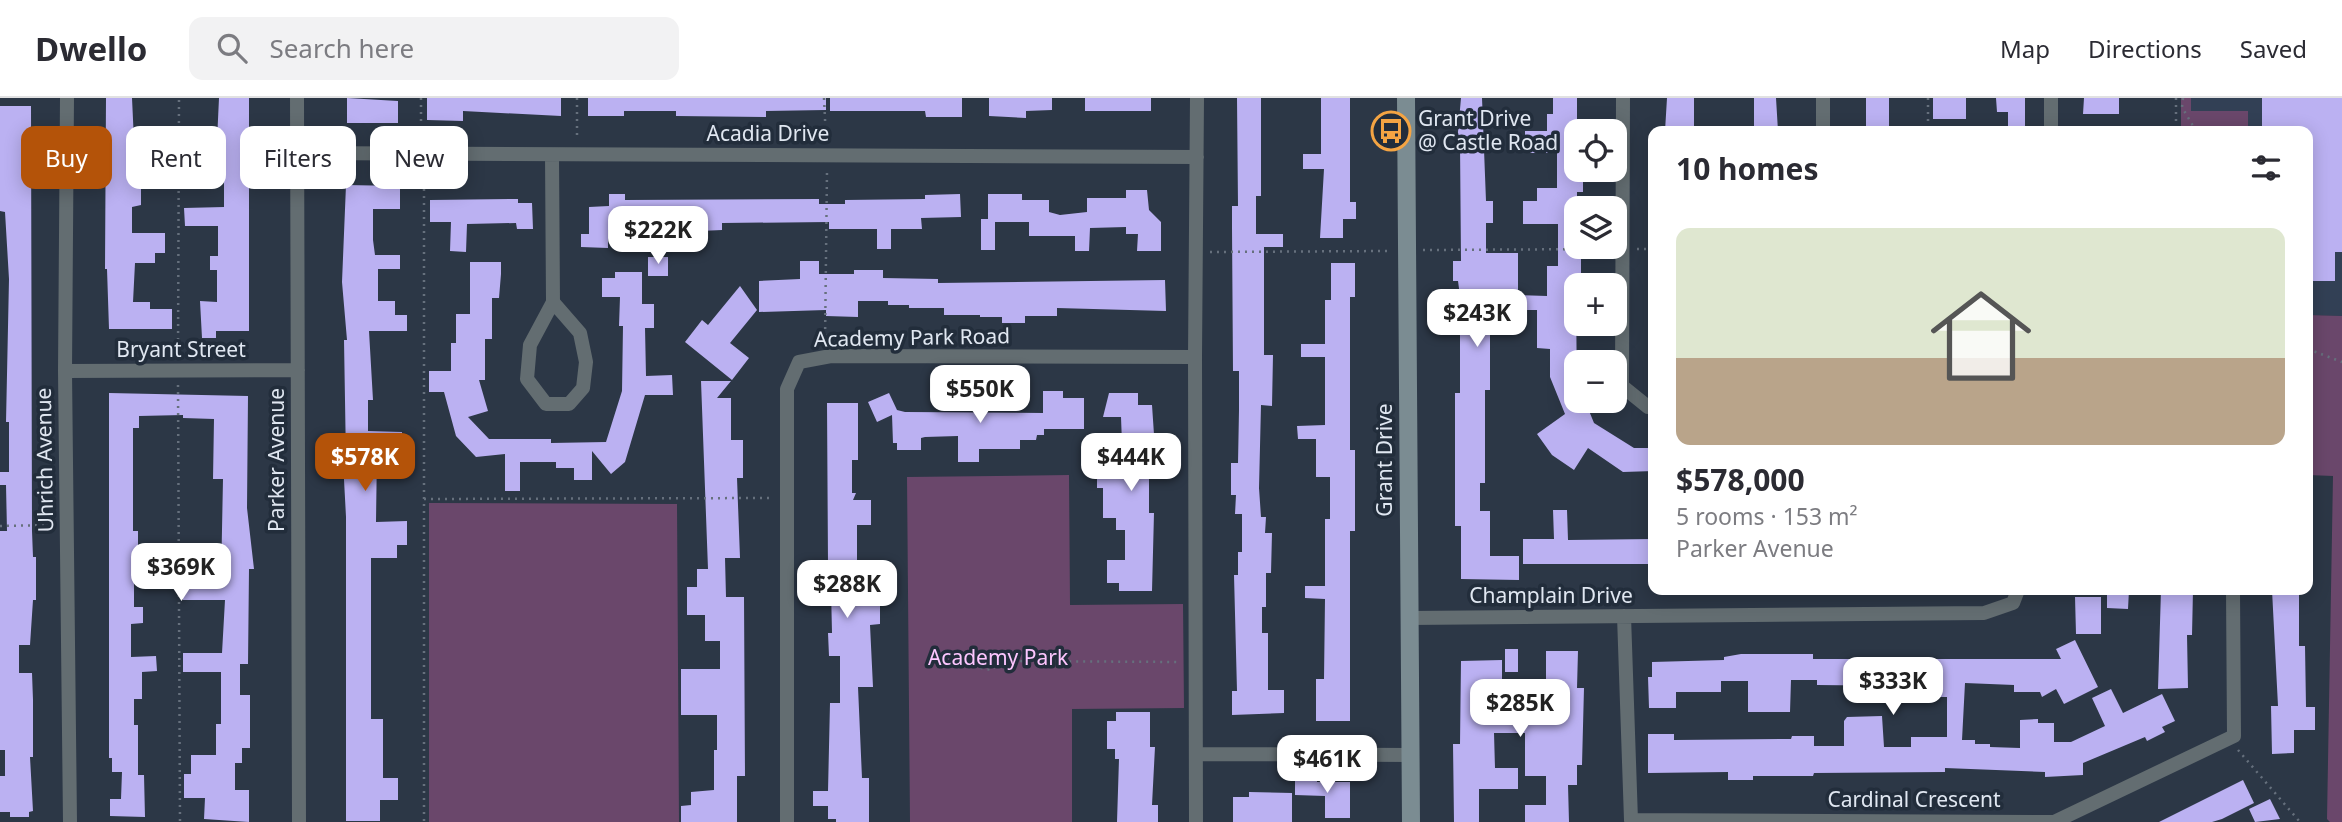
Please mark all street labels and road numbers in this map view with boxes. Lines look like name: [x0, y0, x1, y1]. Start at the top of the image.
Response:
street label: Acadia Drive: [707, 119, 829, 147]
street label: Academy Park Road: [814, 321, 1010, 353]
street label: Bryant Street: [116, 335, 246, 363]
street label: Uhrich Avenue: [29, 387, 59, 533]
street label: Parker Avenue: [262, 388, 290, 532]
street label: Grant Drive: [1370, 403, 1398, 517]
street label: Champlain Drive: [1469, 581, 1633, 609]
street label: Cardinal Crescent: [1827, 785, 2001, 813]

